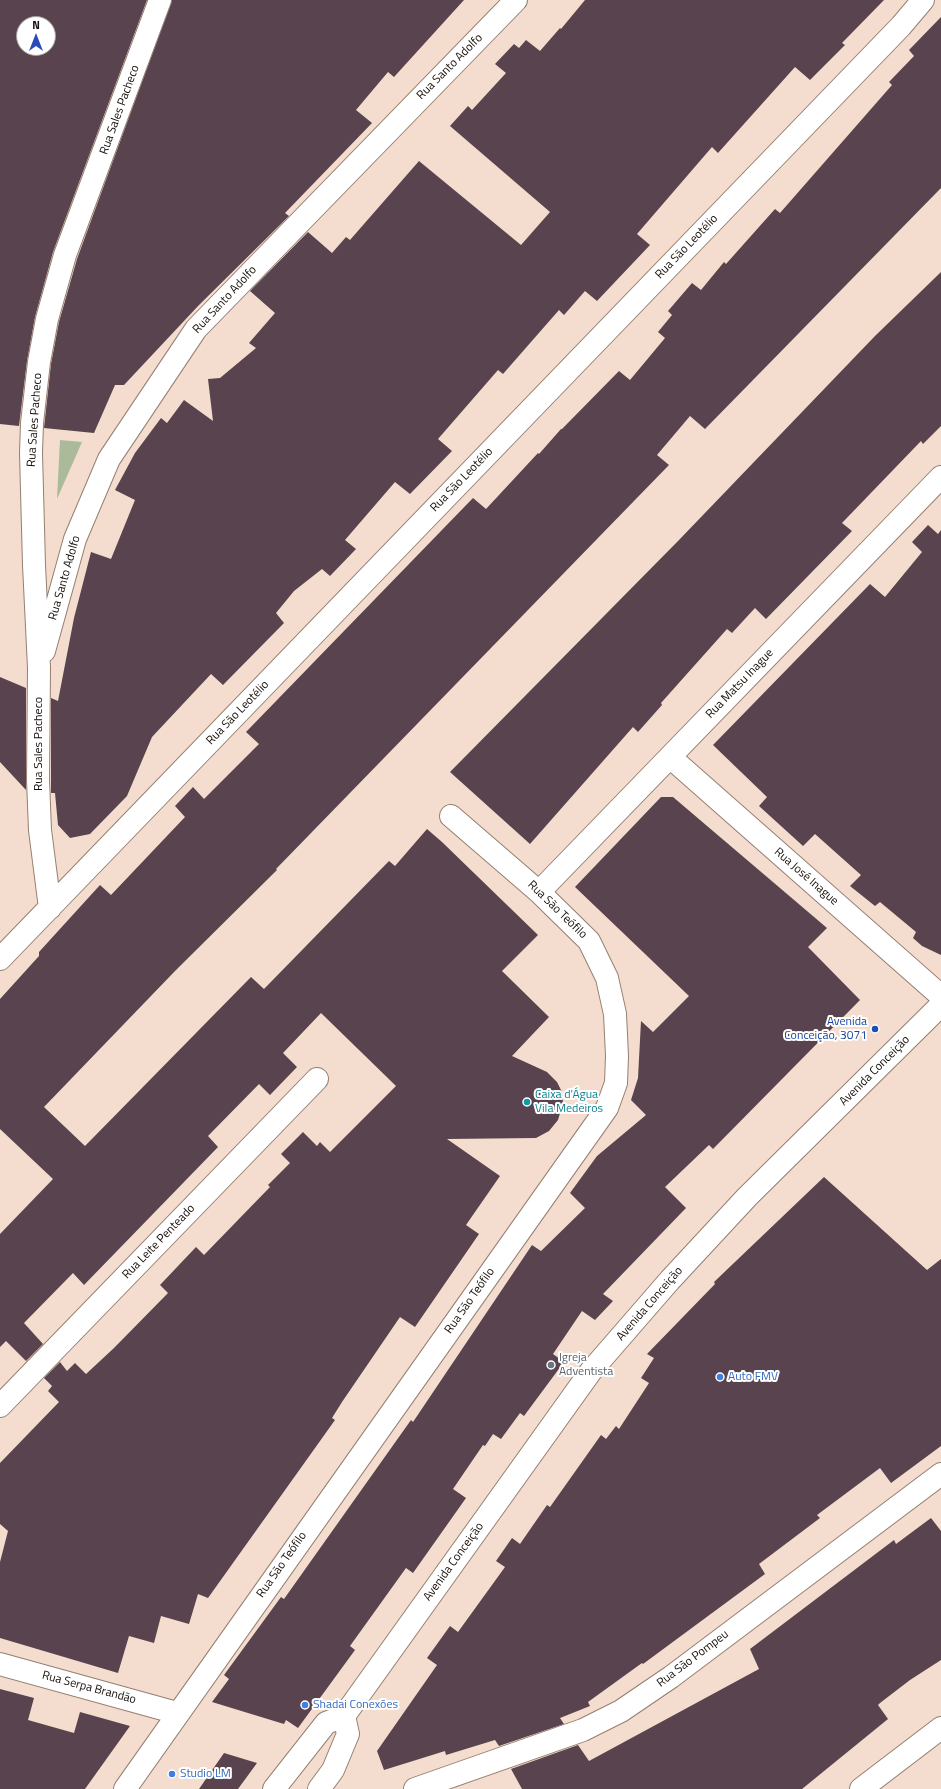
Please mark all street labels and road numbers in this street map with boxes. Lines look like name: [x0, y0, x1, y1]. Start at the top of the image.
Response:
street label: Rua Santo Adolfo: [414, 31, 486, 103]
street label: Rua Sales Pacheco: [97, 63, 143, 157]
street label: Rua São Leotélio: [653, 212, 721, 282]
street label: Rua Santo Adolfo: [190, 263, 260, 337]
street label: Rua Sales Pacheco: [25, 372, 45, 468]
street label: Rua São Leotélio: [428, 445, 496, 515]
street label: Rua Santo Adolfo: [46, 534, 84, 622]
street label: Rua Matsu Inague: [703, 646, 777, 722]
street label: Rua São Leotélio: [204, 678, 272, 748]
street label: Rua Sales Pacheco: [32, 697, 46, 791]
street label: Rua José Inague: [771, 845, 841, 909]
street label: Rua São Teófilo: [524, 878, 590, 942]
street label: Avenida Conceição: [837, 1033, 913, 1109]
street label: Rua Leite Penteado: [120, 1202, 198, 1282]
street label: Avenida Conceição: [614, 1264, 686, 1344]
street label: Rua São Teófilo: [442, 1265, 498, 1337]
street label: Avenida Conceição: [421, 1520, 487, 1604]
street label: Rua São Teófilo: [254, 1529, 310, 1601]
street label: Rua São Pompeu: [654, 1627, 732, 1691]
street label: Rua Serpa Brandão: [40, 1669, 138, 1707]

